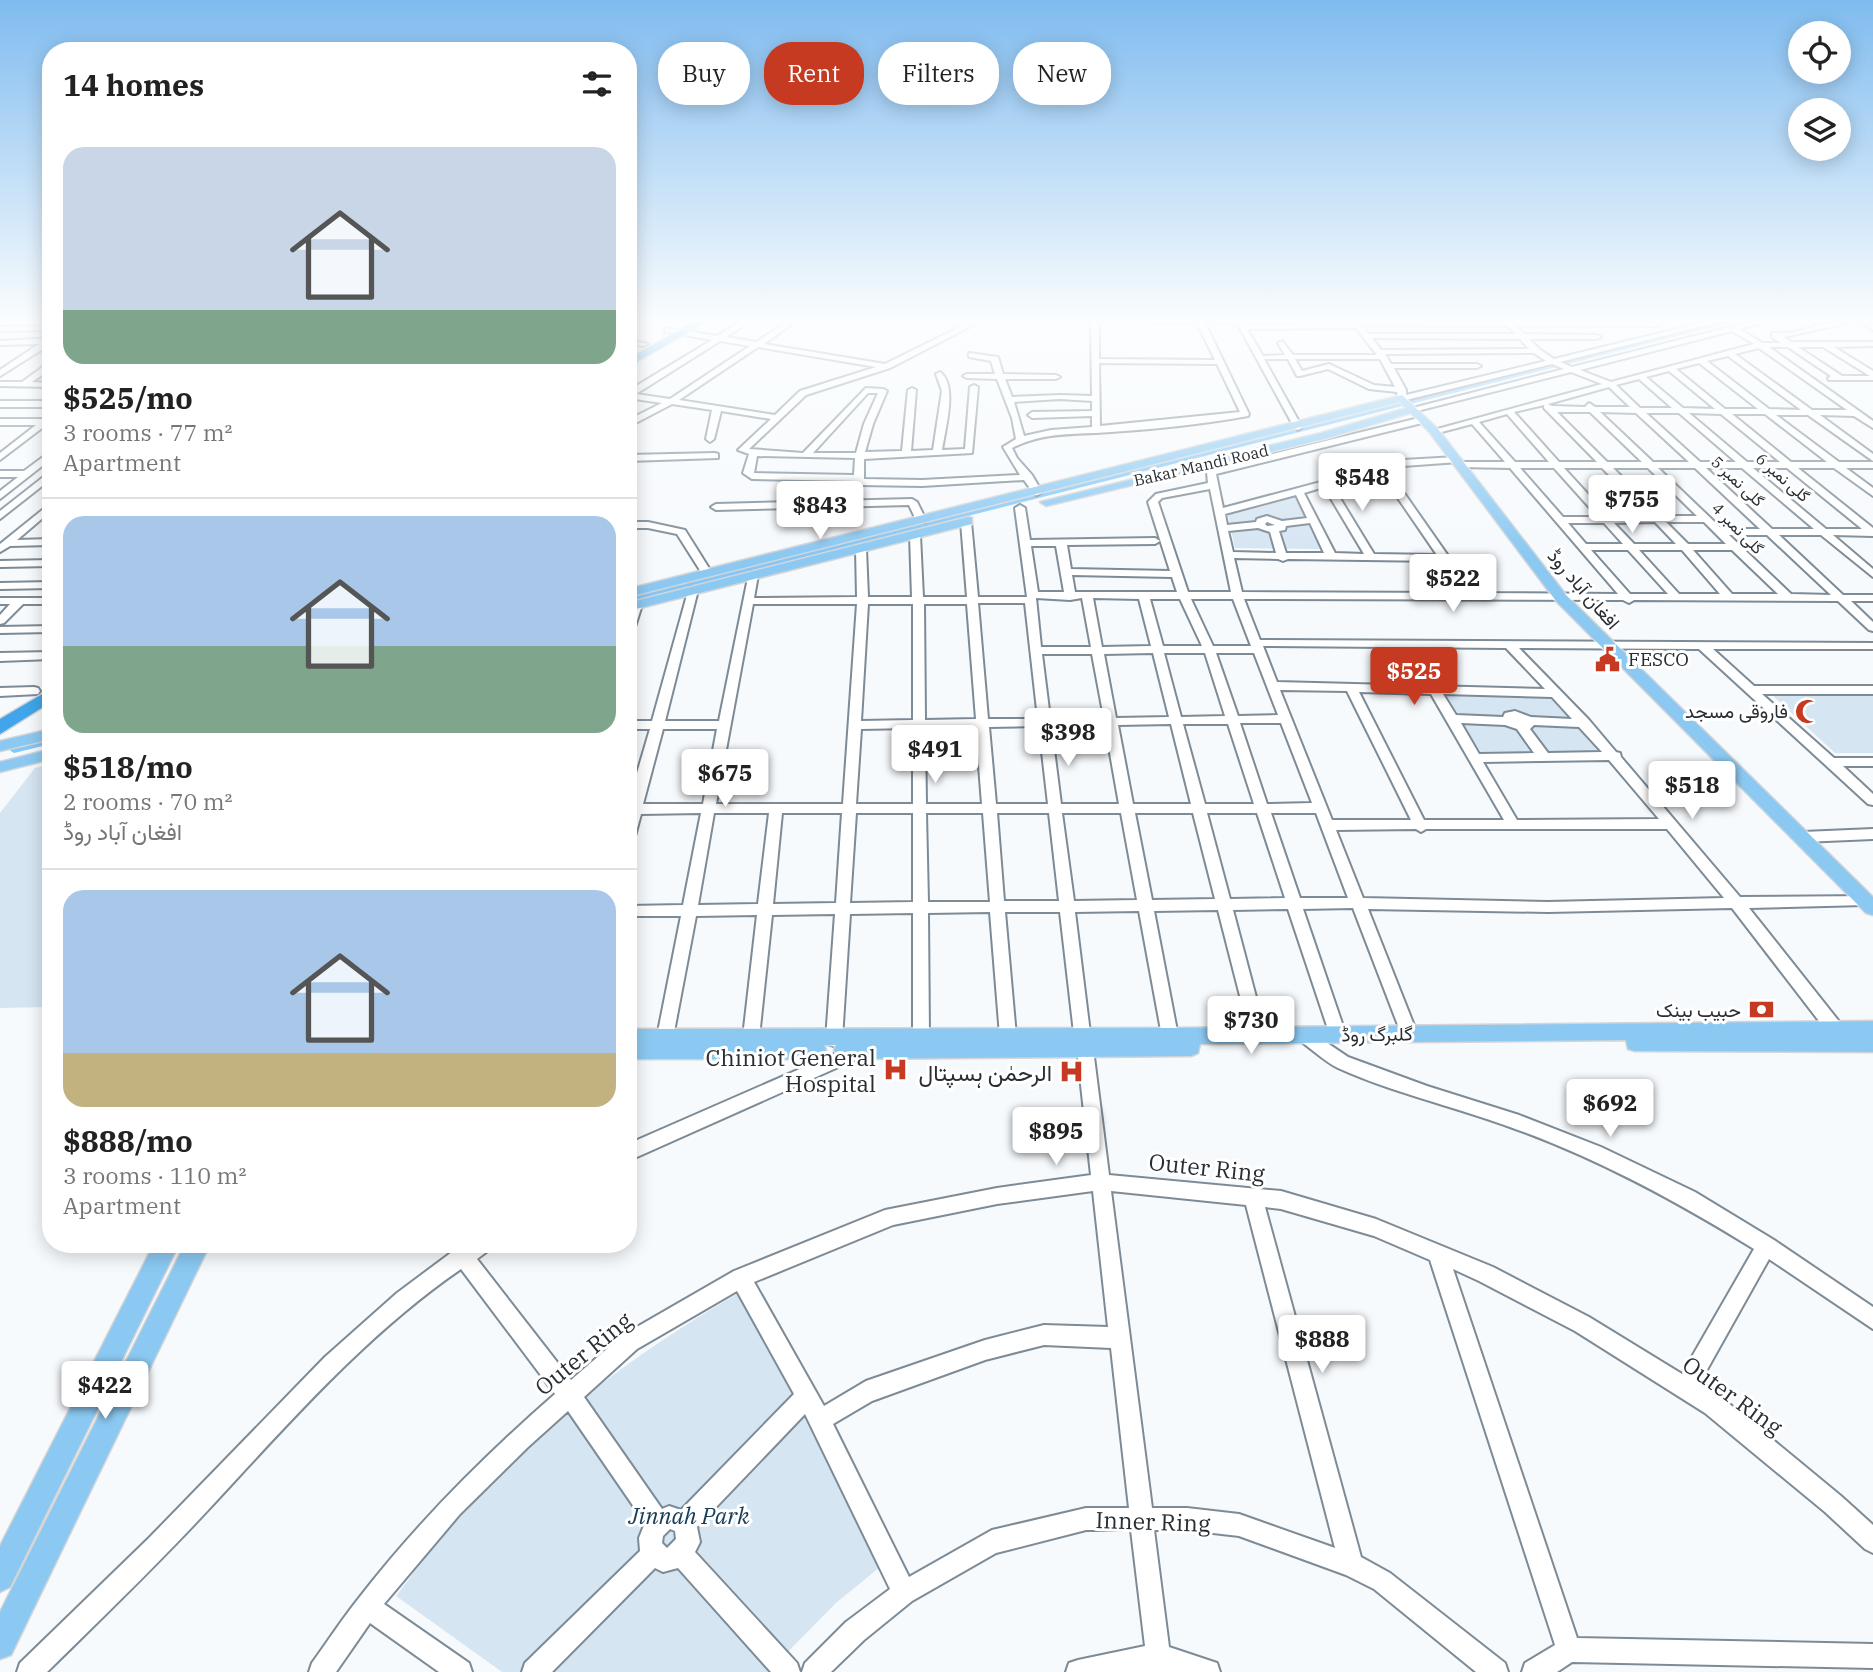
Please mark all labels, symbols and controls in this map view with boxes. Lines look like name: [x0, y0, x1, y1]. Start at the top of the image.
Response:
map controls: [1788, 21, 1851, 161]
button: locate: [1788, 21, 1851, 84]
chip: Buy: [658, 42, 750, 105]
chip: Rent: [764, 42, 864, 105]
chip: Filters: [878, 42, 999, 105]
chip: New: [1013, 42, 1111, 105]
text: 14 homes: [63, 65, 204, 104]
icon: filters: [578, 65, 616, 103]
button: layers: [1788, 98, 1851, 161]
icon: home: [277, 192, 403, 318]
text: $525/mo: [63, 378, 193, 417]
text: 3 rooms · 77 m²: [63, 417, 233, 447]
street label: Bakar Mandi Road: [1132, 440, 1271, 490]
text: Apartment: [63, 447, 181, 477]
street label: گلی نمبر 6: [1751, 448, 1814, 507]
street label: گلی نمبر 5: [1707, 451, 1769, 511]
pin: $548: [1321, 454, 1403, 513]
text: $548: [1334, 461, 1390, 491]
pin: $755: [1591, 476, 1673, 535]
pin: $843: [779, 482, 861, 541]
text: $755: [1604, 483, 1660, 513]
text: $843: [792, 489, 848, 519]
street label: گلی نمبر 4: [1707, 498, 1768, 559]
street label: افغان آباد روڈ: [1543, 544, 1625, 634]
pin: $522: [1412, 554, 1494, 614]
icon: home: [277, 561, 403, 687]
text: $522: [1425, 562, 1481, 592]
public building icon: FESCO: [1594, 645, 1622, 673]
place label: FESCO: [1628, 647, 1689, 671]
pin: $525: [1373, 648, 1455, 707]
text: $525: [1386, 655, 1442, 685]
mosque icon: فاروقی مسجد: [1794, 697, 1822, 725]
place label: فاروقی مسجد: [1685, 699, 1788, 723]
pin: $398: [1027, 708, 1109, 768]
text: $398: [1040, 716, 1096, 746]
pin: $491: [894, 726, 976, 785]
text: $491: [907, 733, 963, 763]
text: $518/mo: [63, 747, 193, 786]
pin: $675: [684, 750, 766, 809]
text: $675: [697, 757, 753, 787]
pin: $518: [1651, 762, 1733, 821]
text: $518: [1664, 769, 1720, 799]
text: 2 rooms · 70 m²: [63, 786, 233, 816]
text: افغان آباد روڈ: [63, 816, 182, 846]
icon: home: [277, 935, 403, 1061]
pin: $730: [1210, 996, 1292, 1056]
bank icon: حبیب بینک: [1747, 996, 1775, 1024]
place label: حبیب بینک: [1656, 998, 1741, 1022]
text: $730: [1223, 1004, 1279, 1034]
street label: گلبرگ روڈ: [1341, 1021, 1413, 1047]
place label: Chiniot General Hospital: [706, 1042, 876, 1098]
hospital icon: Chiniot General Hospital: [882, 1056, 910, 1084]
place label: الرحمٰن ہسپتال: [919, 1057, 1052, 1089]
hospital icon: الرحمٰن ہسپتال: [1058, 1058, 1086, 1086]
pin: $692: [1569, 1080, 1651, 1139]
text: $692: [1582, 1087, 1638, 1117]
pin: $895: [1015, 1108, 1097, 1167]
text: $895: [1028, 1115, 1084, 1145]
text: $888/mo: [63, 1121, 193, 1160]
street label: Outer Ring: [1147, 1146, 1267, 1188]
text: 3 rooms · 110 m²: [63, 1160, 246, 1190]
text: Apartment: [63, 1190, 181, 1220]
street label: Outer Ring: [528, 1304, 638, 1401]
pin: $888: [1281, 1316, 1363, 1375]
text: $888: [1294, 1323, 1350, 1353]
street label: Outer Ring: [1677, 1349, 1789, 1442]
pin: $422: [64, 1362, 146, 1421]
text: $422: [77, 1369, 133, 1399]
park label: Jinnah Park: [627, 1500, 750, 1530]
street label: Inner Ring: [1095, 1504, 1212, 1538]

